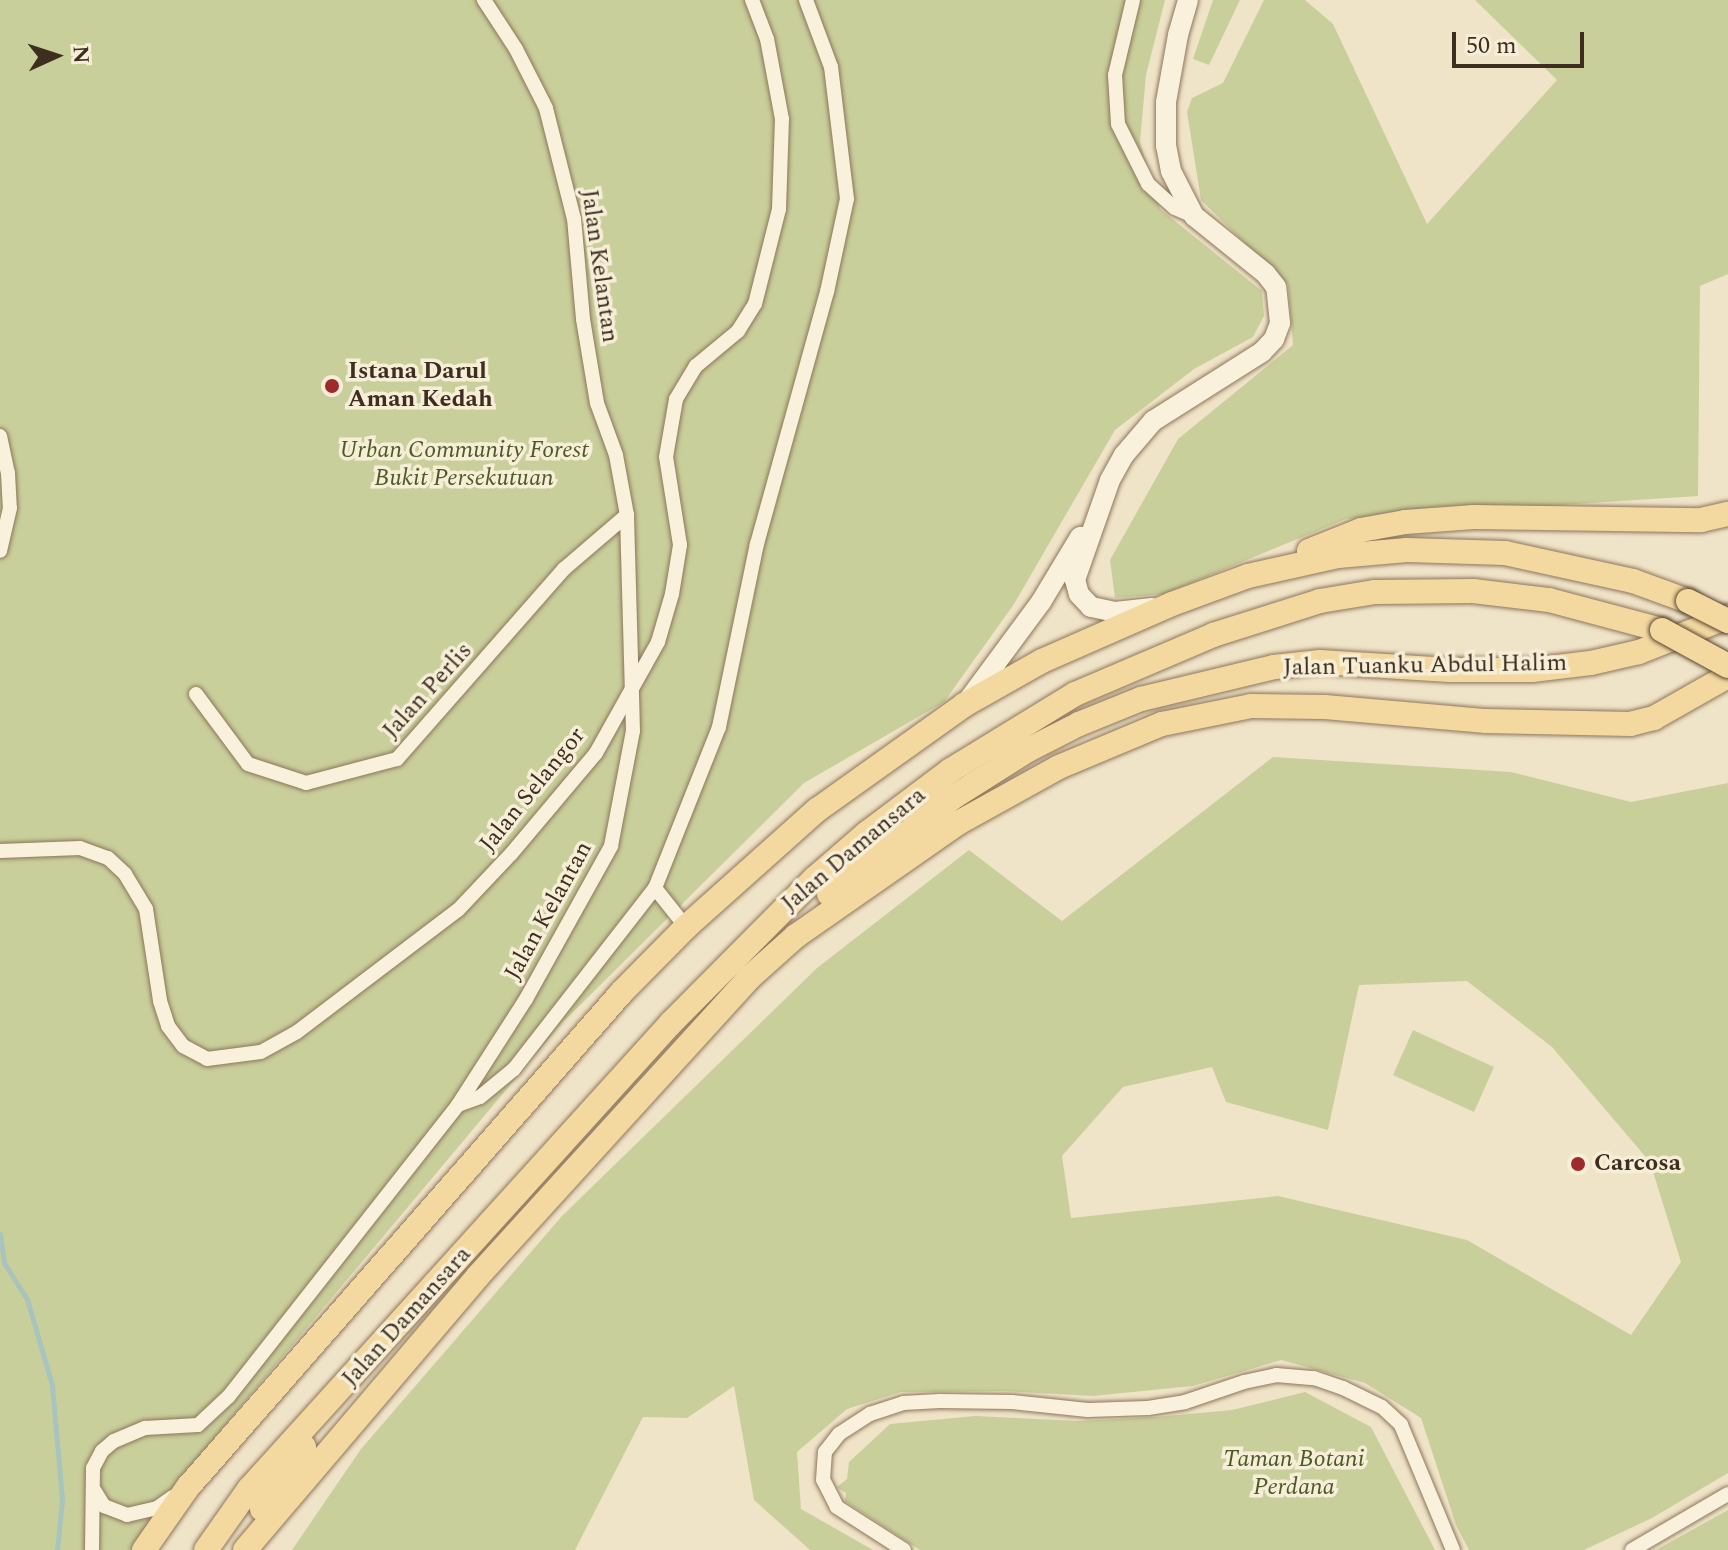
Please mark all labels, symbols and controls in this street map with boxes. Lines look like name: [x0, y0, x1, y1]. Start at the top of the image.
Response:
north arrow: [16, 16, 96, 96]
scale bar: [1456, 16, 1588, 66]
text: 50 m: [1466, 28, 1517, 64]
text: N: [64, 45, 97, 65]
street label: Jalan Kelantan: [574, 188, 624, 344]
place label: Istana Darul Aman Kedah: [348, 358, 493, 414]
marker: Istana Darul Aman Kedah: [323, 377, 341, 395]
park label: Urban Community Forest Bukit Persekutuan: [339, 437, 589, 493]
street label: Jalan Perlis: [377, 637, 479, 745]
street label: Jalan Tuanku Abdul Halim: [1283, 649, 1567, 683]
street label: Jalan Selangor: [474, 722, 592, 858]
street label: Jalan Damansara: [776, 781, 932, 919]
street label: Jalan Kelantan: [499, 837, 599, 985]
place label: Carcosa: [1594, 1150, 1681, 1178]
marker: Carcosa: [1569, 1155, 1587, 1173]
street label: Jalan Damansara: [336, 1241, 478, 1393]
park label: Taman Botani Perdana: [1223, 1446, 1365, 1502]

